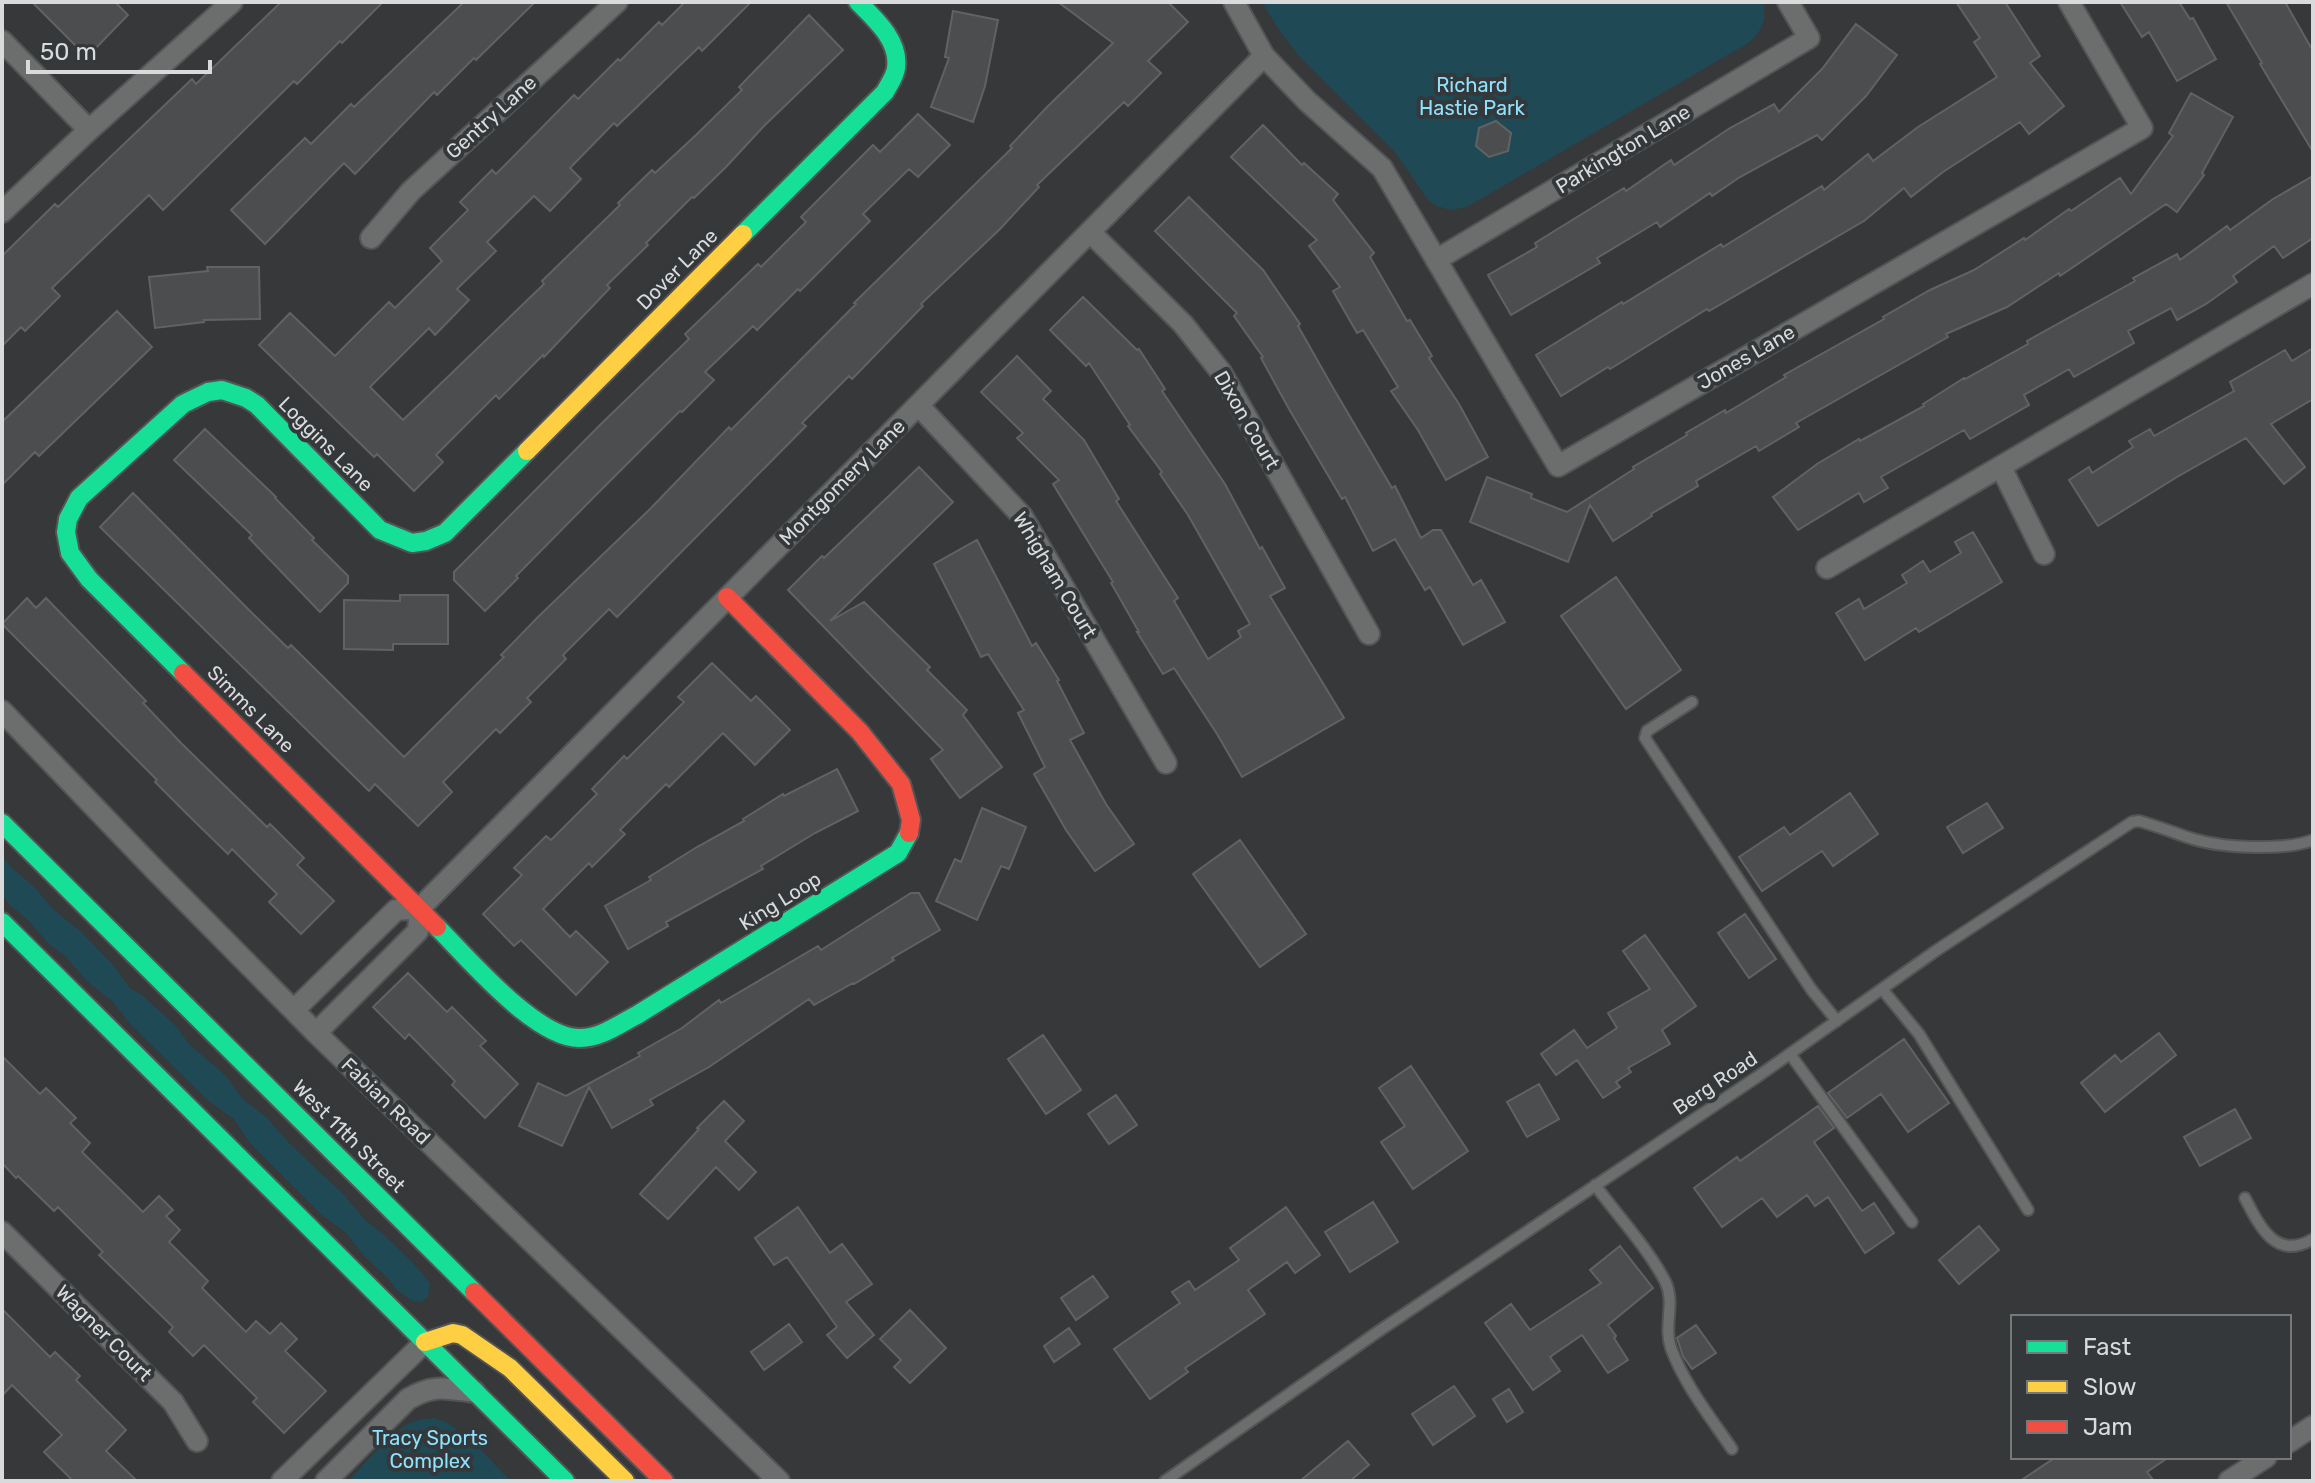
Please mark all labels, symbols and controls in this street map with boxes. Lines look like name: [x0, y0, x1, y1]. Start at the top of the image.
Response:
scale bar: [28, 24, 210, 74]
text: 50 m: [40, 38, 97, 66]
street label: Gentry Lane: [441, 70, 541, 164]
park label: Richard Hastie Park: [1419, 73, 1526, 120]
street label: Parkington Lane: [1551, 99, 1695, 199]
street label: Dover Lane: [632, 224, 722, 314]
street label: Jones Lane: [1693, 320, 1799, 394]
street label: Dixon Court: [1209, 366, 1285, 474]
street label: Loggins Lane: [274, 392, 378, 496]
street label: Montgomery Lane: [774, 414, 910, 550]
street label: Whigham Court: [1008, 507, 1102, 643]
street label: Simms Lane: [202, 660, 300, 758]
street label: King Loop: [735, 867, 825, 935]
street label: Berg Road: [1668, 1046, 1762, 1120]
street label: Fabian Road: [337, 1053, 435, 1149]
street label: West 11th Street: [288, 1075, 410, 1197]
street label: Wagner Court: [51, 1280, 157, 1386]
legend: [2011, 1315, 2291, 1459]
text: Fast: [2083, 1333, 2131, 1361]
text: Slow: [2083, 1373, 2136, 1401]
text: Jam: [2083, 1413, 2133, 1441]
park label: Tracy Sports Complex: [372, 1426, 488, 1473]

